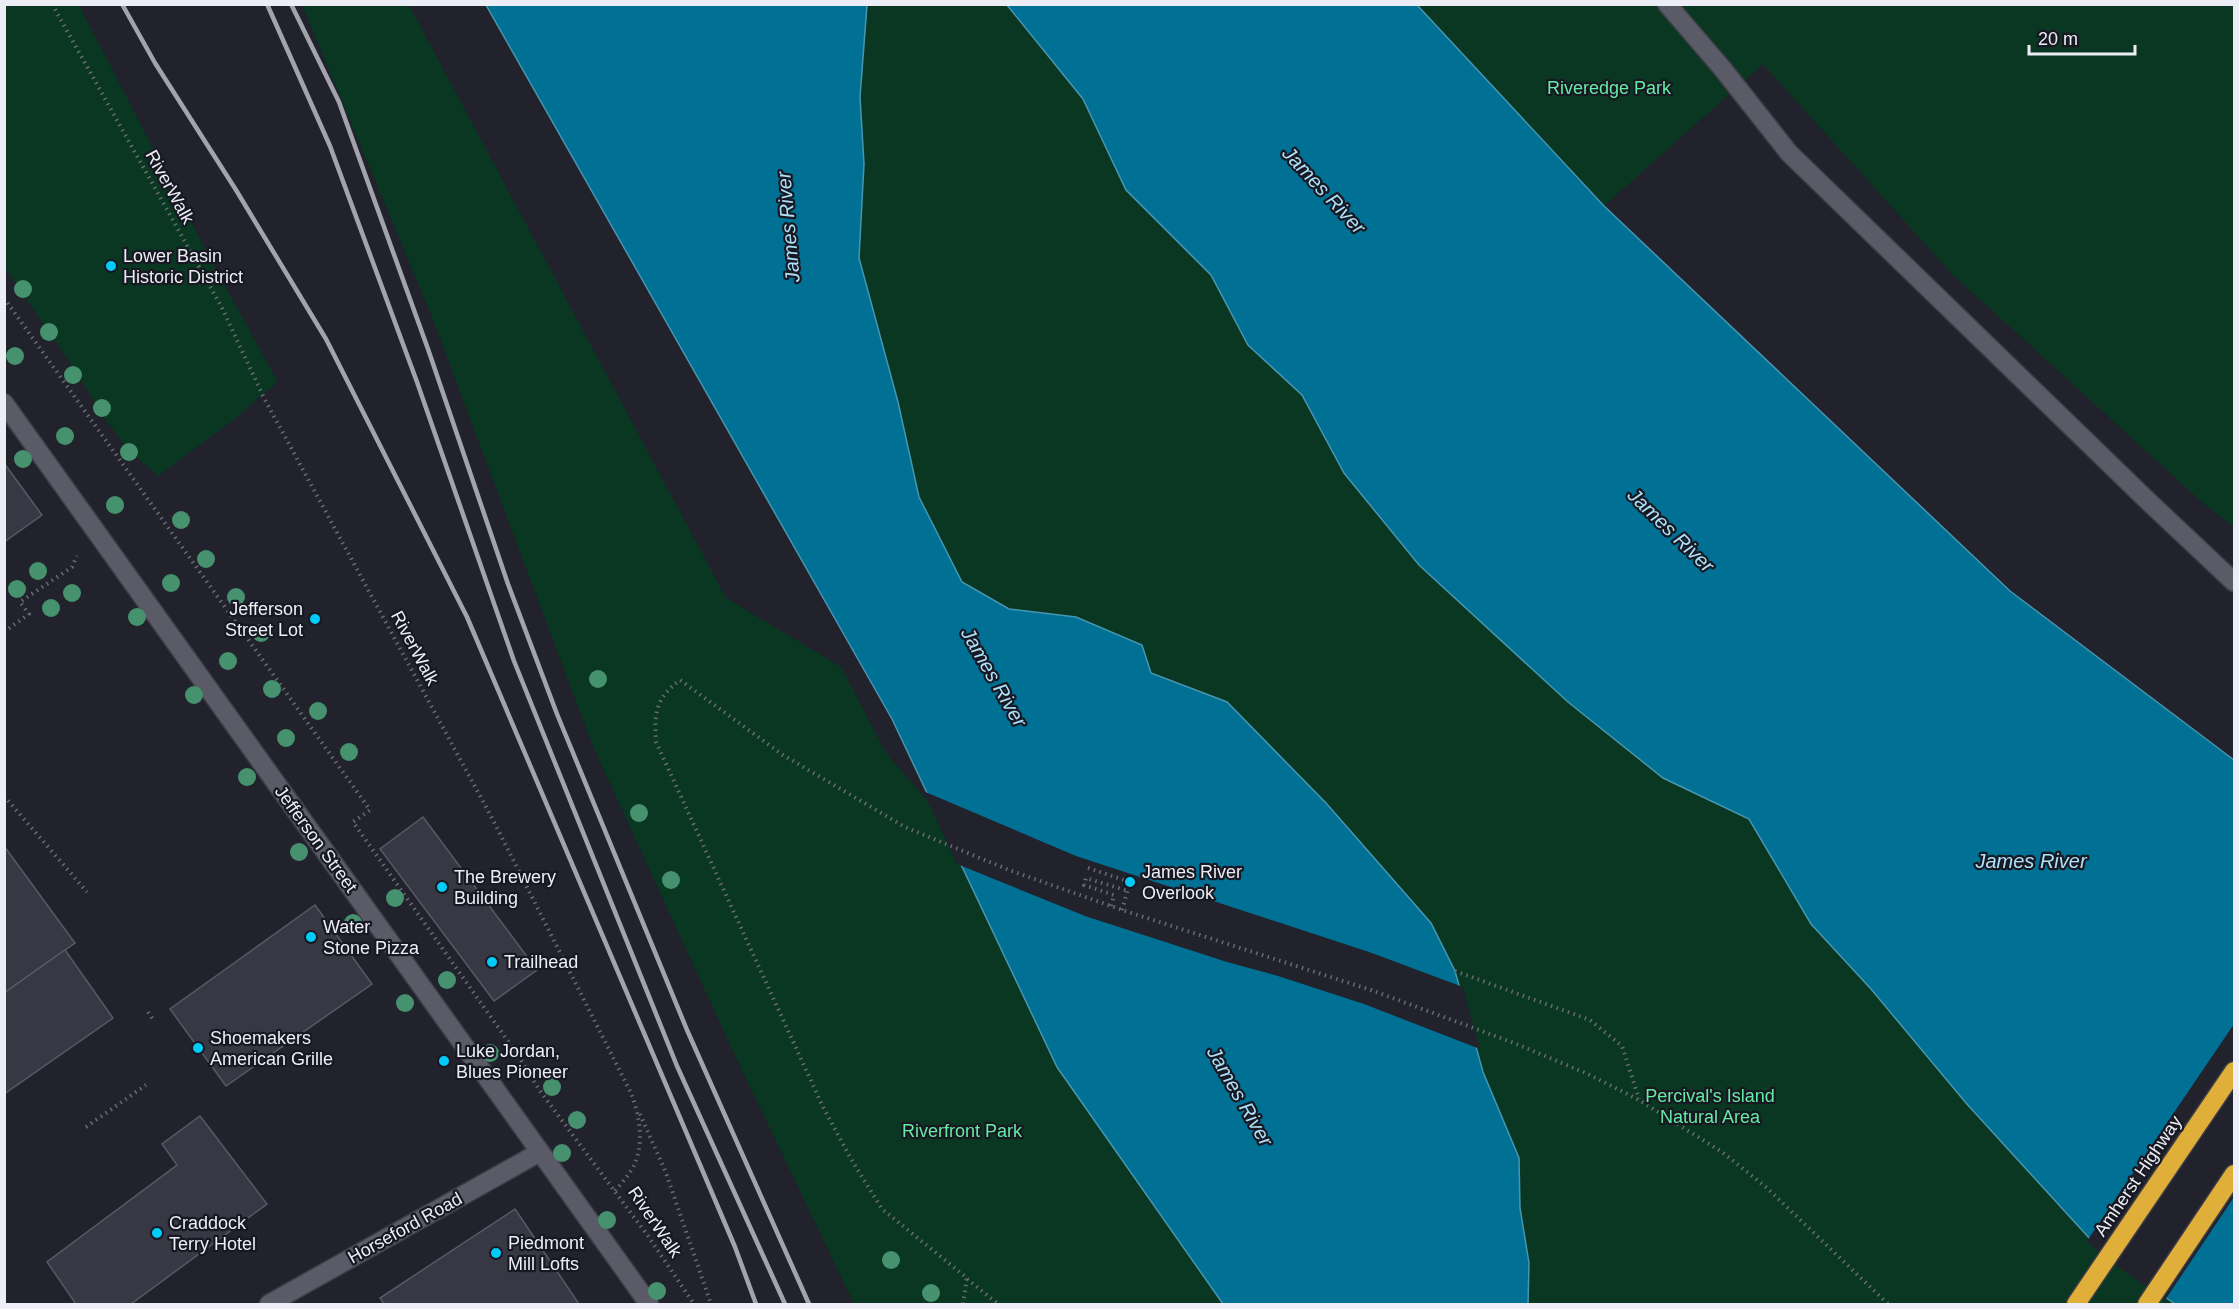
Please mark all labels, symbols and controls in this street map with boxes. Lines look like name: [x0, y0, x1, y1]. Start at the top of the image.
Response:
scale bar: [2029, 18, 2136, 56]
text: 20 m: [2038, 29, 2078, 49]
park label: Riveredge Park: [1547, 78, 1672, 98]
water label: James River: [1277, 141, 1371, 239]
street label: RiverWalk: [142, 147, 199, 228]
water label: James River: [772, 169, 804, 284]
place label: Lower Basin Historic District: [123, 246, 243, 287]
marker: Lower Basin Historic District: [104, 259, 118, 273]
water label: James River: [1623, 483, 1720, 577]
place label: Jefferson Street Lot: [225, 599, 303, 640]
street label: RiverWalk: [387, 607, 443, 689]
marker: Jefferson Street Lot: [308, 612, 322, 626]
water label: James River: [956, 623, 1032, 732]
street label: Jefferson Street: [271, 782, 361, 896]
water label: James River: [1974, 850, 2088, 872]
place label: James River Overlook: [1142, 862, 1242, 903]
place label: The Brewery Building: [454, 867, 556, 908]
marker: James River Overlook: [1123, 875, 1137, 889]
marker: The Brewery Building: [435, 880, 449, 894]
place label: Water Stone Pizza: [323, 917, 420, 958]
marker: Water Stone Pizza: [304, 930, 318, 944]
place label: Trailhead: [504, 952, 578, 972]
marker: Trailhead: [485, 955, 499, 969]
place label: Shoemakers American Grille: [210, 1028, 333, 1069]
marker: Shoemakers American Grille: [191, 1041, 205, 1055]
place label: Luke Jordan, Blues Pioneer: [456, 1041, 568, 1082]
water label: James River: [1202, 1042, 1278, 1151]
marker: Luke Jordan, Blues Pioneer: [437, 1054, 451, 1068]
park label: Percival's Island Natural Area: [1645, 1086, 1775, 1127]
street label: Amherst Highway: [2090, 1112, 2186, 1240]
park label: Riverfront Park: [902, 1121, 1023, 1141]
street label: RiverWalk: [624, 1183, 687, 1262]
street label: Horseford Road: [345, 1188, 465, 1268]
place label: Craddock Terry Hotel: [169, 1213, 256, 1254]
marker: Craddock Terry Hotel: [150, 1226, 164, 1240]
place label: Piedmont Mill Lofts: [508, 1233, 584, 1274]
marker: Piedmont Mill Lofts: [489, 1246, 503, 1260]

